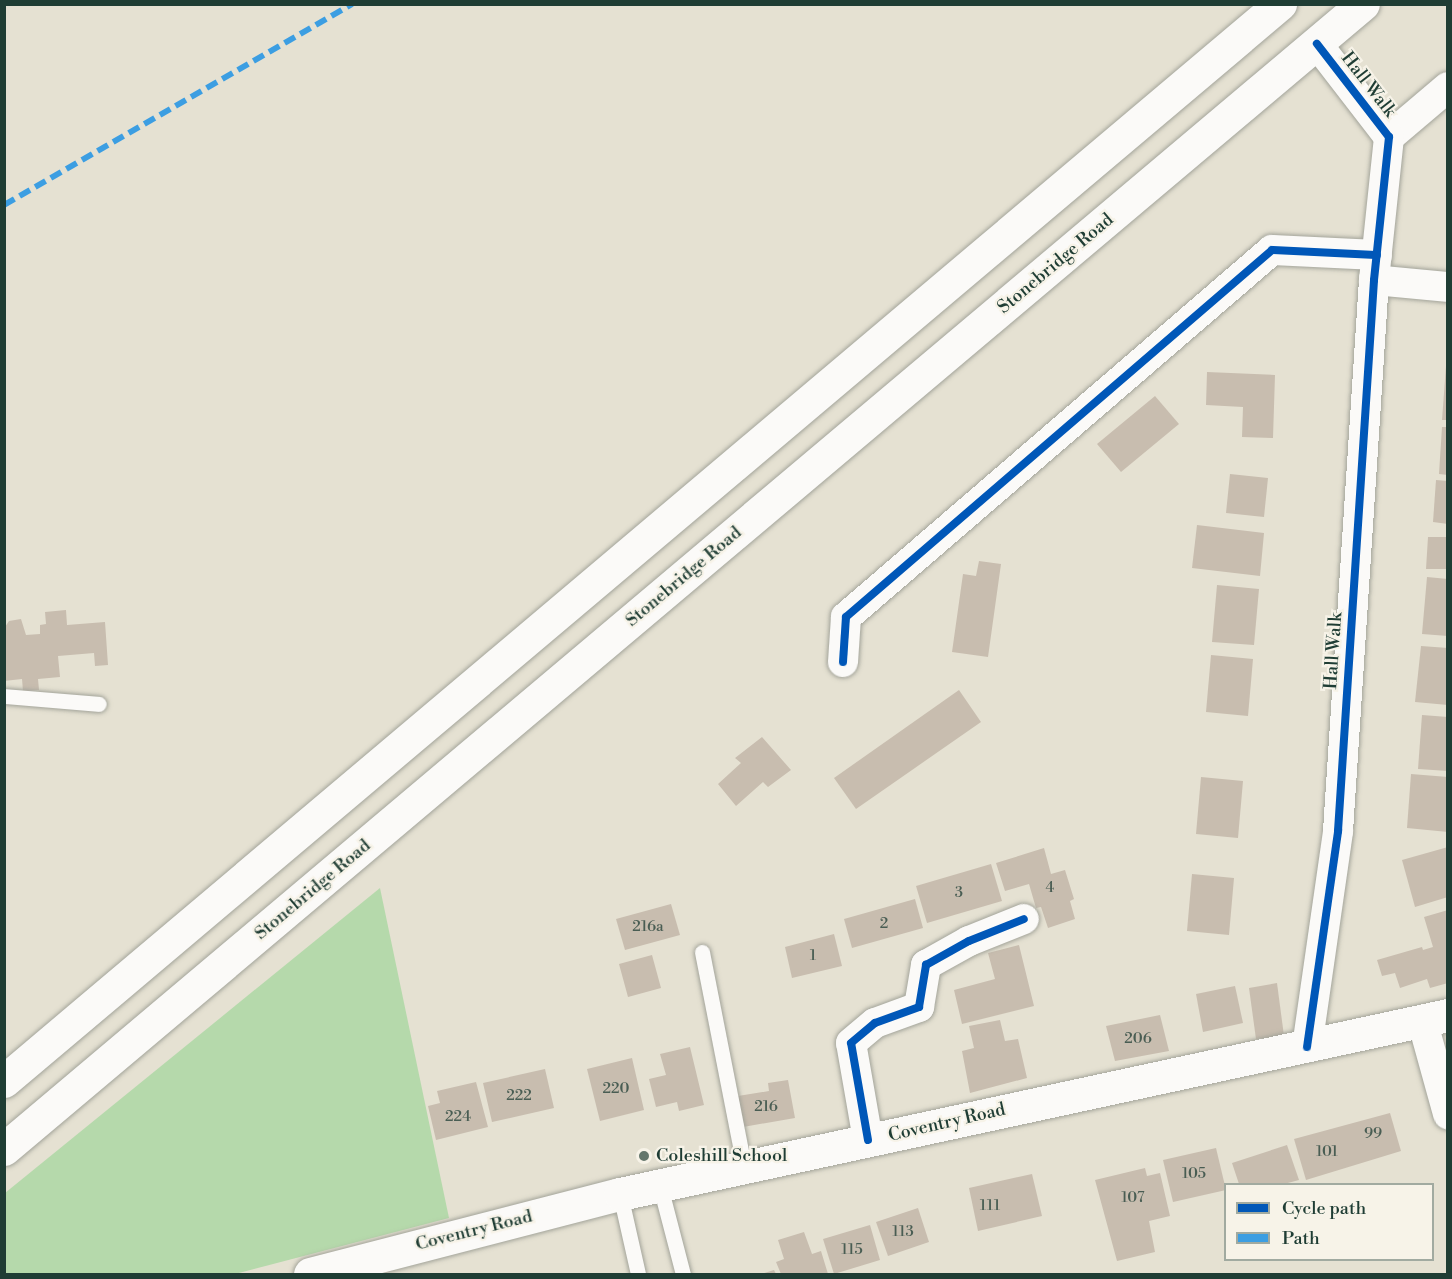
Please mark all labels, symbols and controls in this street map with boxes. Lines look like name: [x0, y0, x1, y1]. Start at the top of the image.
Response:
street label: Hall Walk: [1336, 48, 1400, 122]
street label: Stonebridge Road: [994, 209, 1118, 319]
street label: Stonebridge Road: [622, 522, 746, 632]
street label: Hall Walk: [1321, 612, 1347, 690]
street label: Stonebridge Road: [251, 835, 375, 945]
house number: 4: [1046, 879, 1054, 897]
house number: 3: [955, 884, 963, 902]
house number: 2: [880, 915, 888, 933]
house number: 216a: [632, 918, 664, 936]
house number: 1: [810, 947, 816, 965]
house number: 206: [1124, 1030, 1152, 1048]
house number: 220: [602, 1080, 630, 1098]
house number: 222: [506, 1087, 532, 1105]
house number: 216: [754, 1098, 778, 1116]
street label: Coventry Road: [886, 1099, 1008, 1147]
house number: 224: [445, 1108, 471, 1126]
house number: 99: [1364, 1125, 1382, 1143]
house number: 101: [1316, 1143, 1338, 1161]
place label: Coleshill School: [656, 1145, 787, 1167]
marker: Coleshill School: [637, 1149, 651, 1163]
house number: 105: [1182, 1165, 1206, 1183]
legend: [1224, 1183, 1434, 1261]
house number: 107: [1121, 1189, 1145, 1207]
house number: 111: [980, 1197, 1000, 1215]
text: Cycle path: [1282, 1197, 1366, 1220]
street label: Coventry Road: [413, 1206, 535, 1256]
house number: 113: [892, 1223, 914, 1241]
text: Path: [1282, 1227, 1320, 1250]
house number: 115: [841, 1241, 863, 1259]

